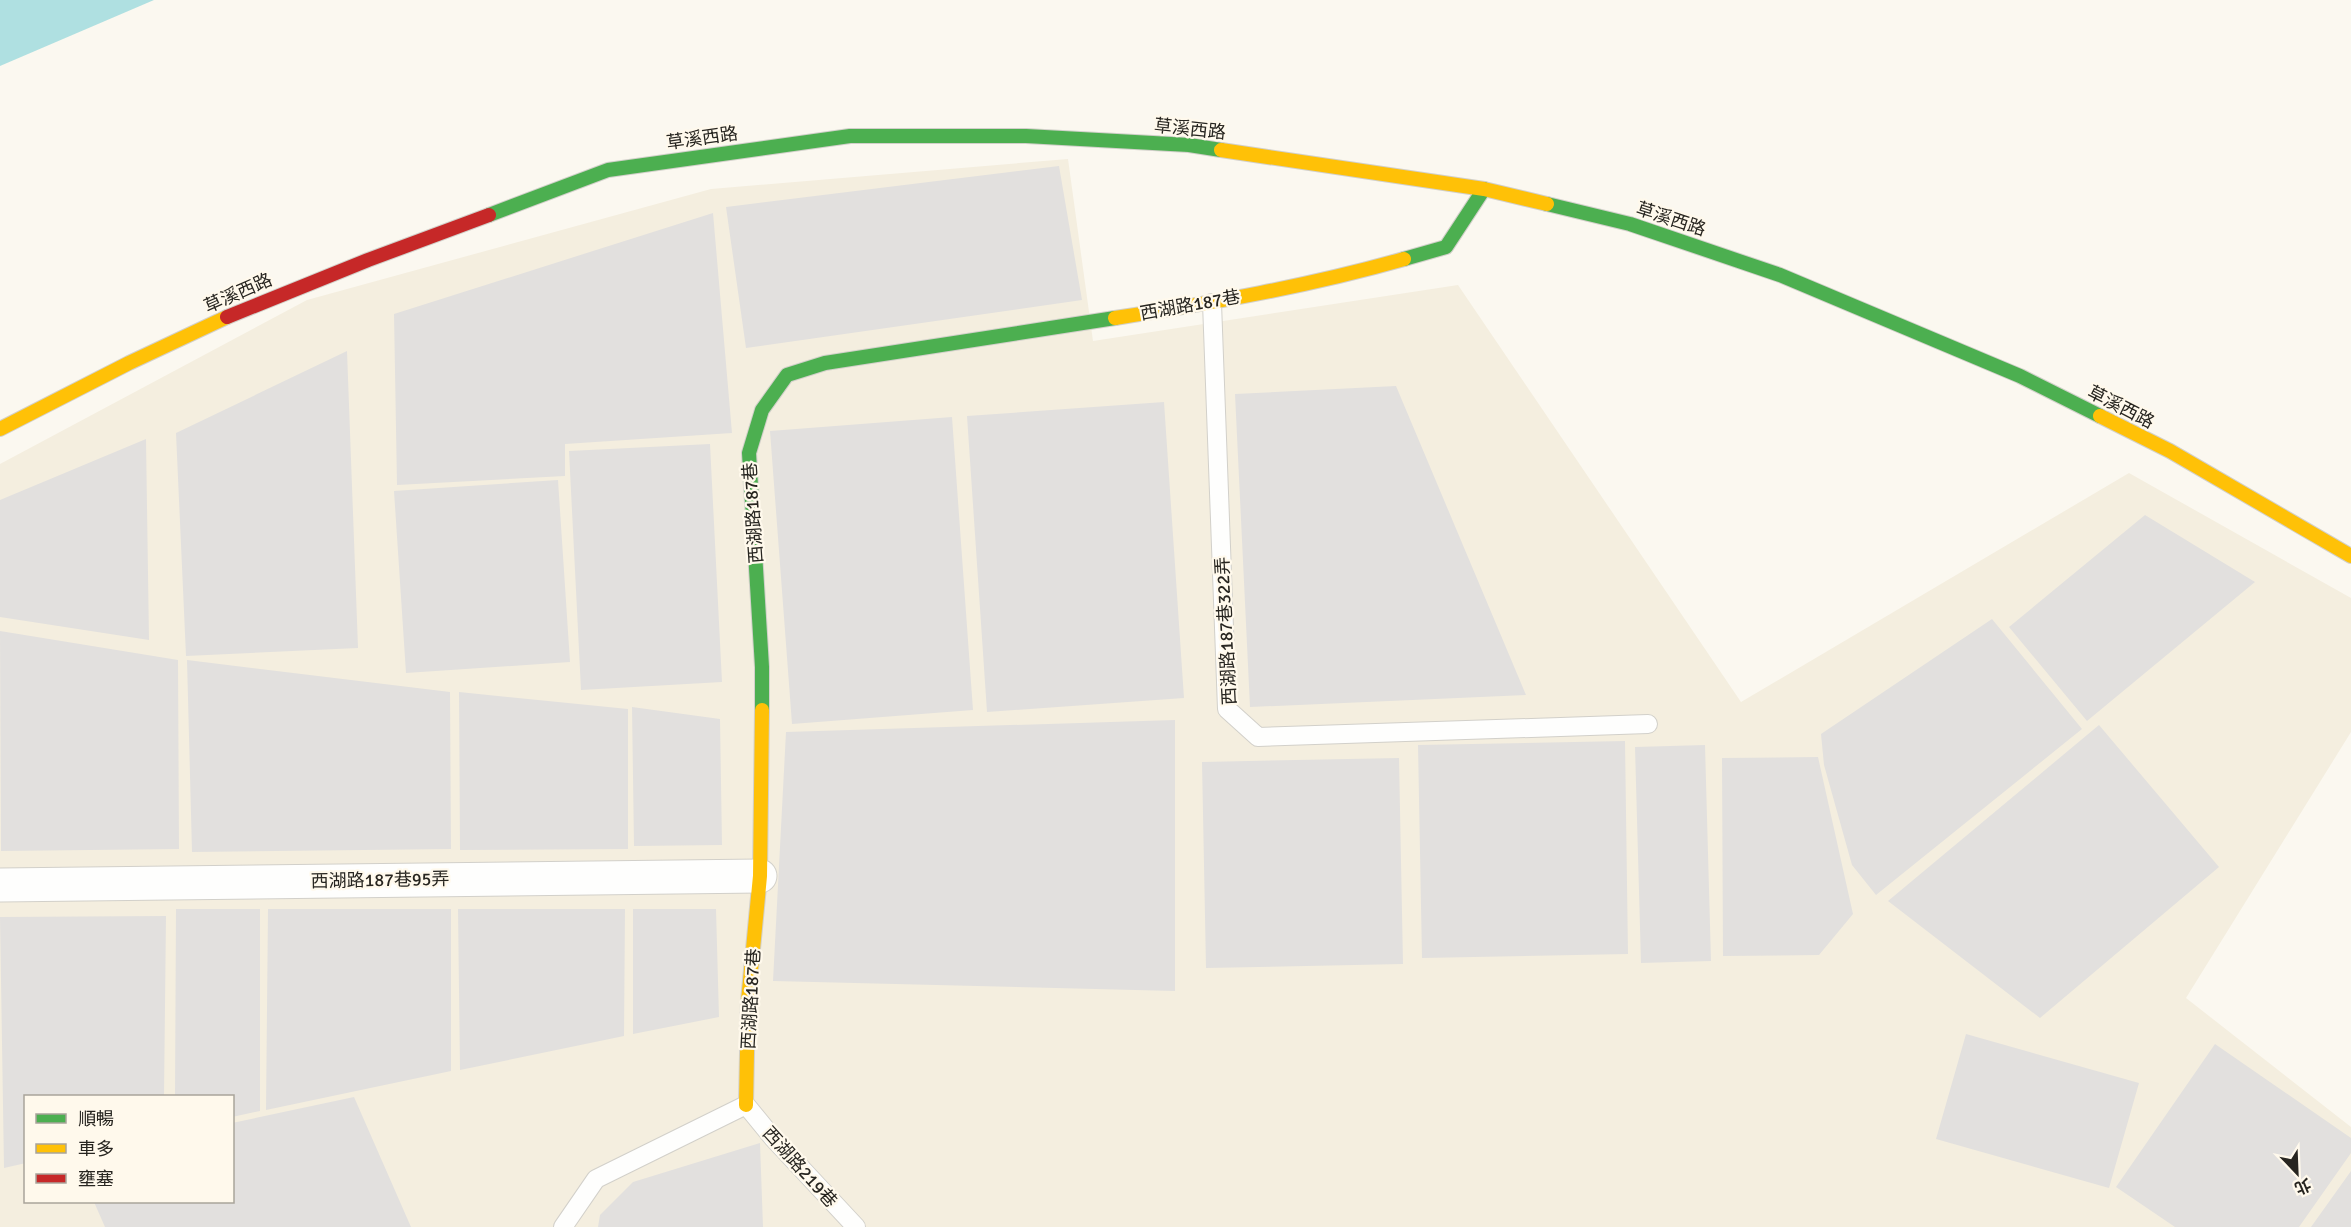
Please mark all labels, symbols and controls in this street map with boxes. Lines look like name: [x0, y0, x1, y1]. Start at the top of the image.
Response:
street label: 草溪西路: [1153, 114, 1227, 144]
street label: 草溪西路: [665, 122, 739, 154]
street label: 草溪西路: [1633, 197, 1709, 241]
street label: 草溪西路: [201, 268, 275, 318]
street label: 西湖路187巷: [1138, 285, 1242, 325]
street label: 草溪西路: [2084, 381, 2158, 433]
street label: 西湖路187巷: [738, 462, 768, 564]
street label: 西湖路187巷322弄: [1211, 556, 1241, 706]
street label: 西湖路187巷95弄: [311, 868, 449, 892]
street label: 西湖路187巷: [737, 948, 765, 1050]
legend: [24, 1095, 234, 1203]
text: 順暢: [78, 1108, 114, 1130]
street label: 西湖路219巷: [758, 1122, 842, 1212]
text: 車多: [78, 1138, 114, 1160]
north arrow: [2267, 1143, 2327, 1203]
text: 壅塞: [78, 1168, 114, 1190]
text: 北: [2291, 1174, 2314, 1198]

